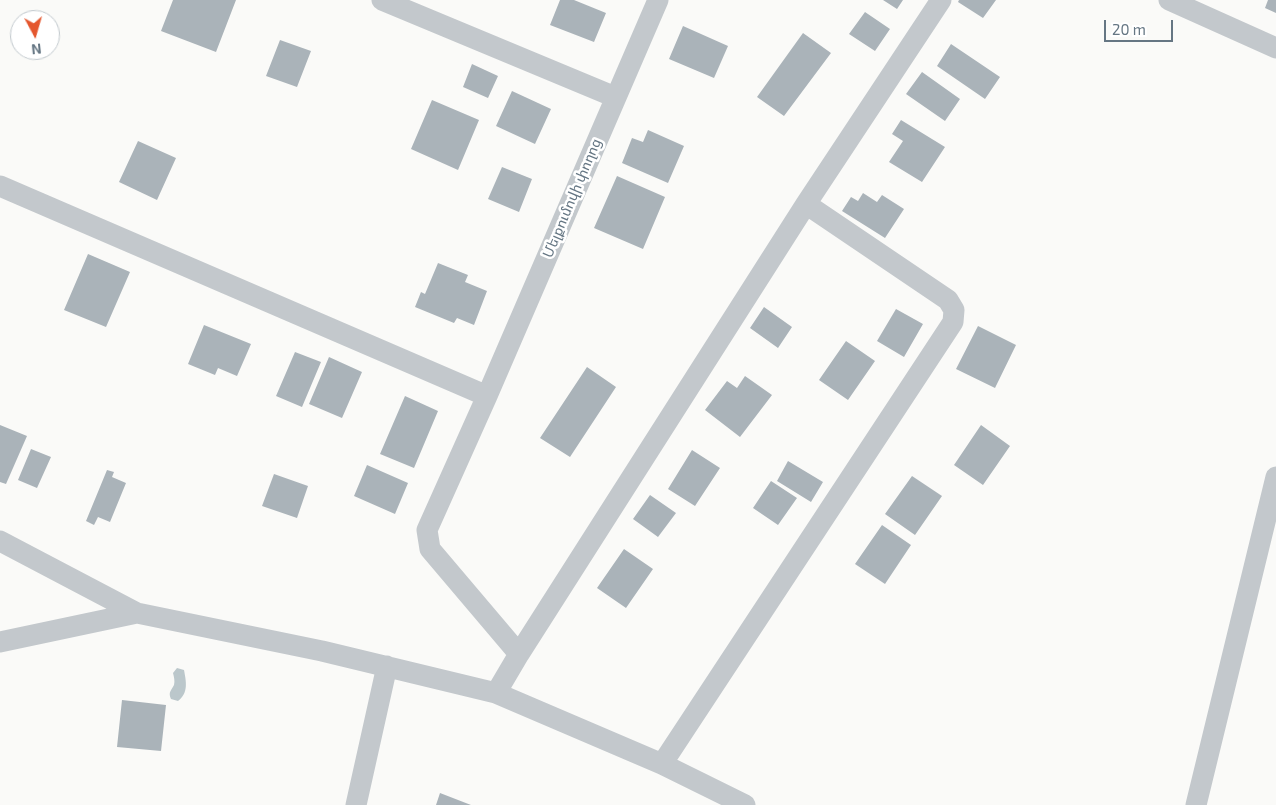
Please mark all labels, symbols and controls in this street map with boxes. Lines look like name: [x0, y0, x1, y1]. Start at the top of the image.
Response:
north arrow: [10, 10, 60, 60]
scale bar: [1106, 10, 1175, 42]
text: 20 m: [1112, 20, 1146, 38]
text: N: [31, 40, 42, 58]
street label: Մելքումովի փողոց: [539, 136, 605, 260]

